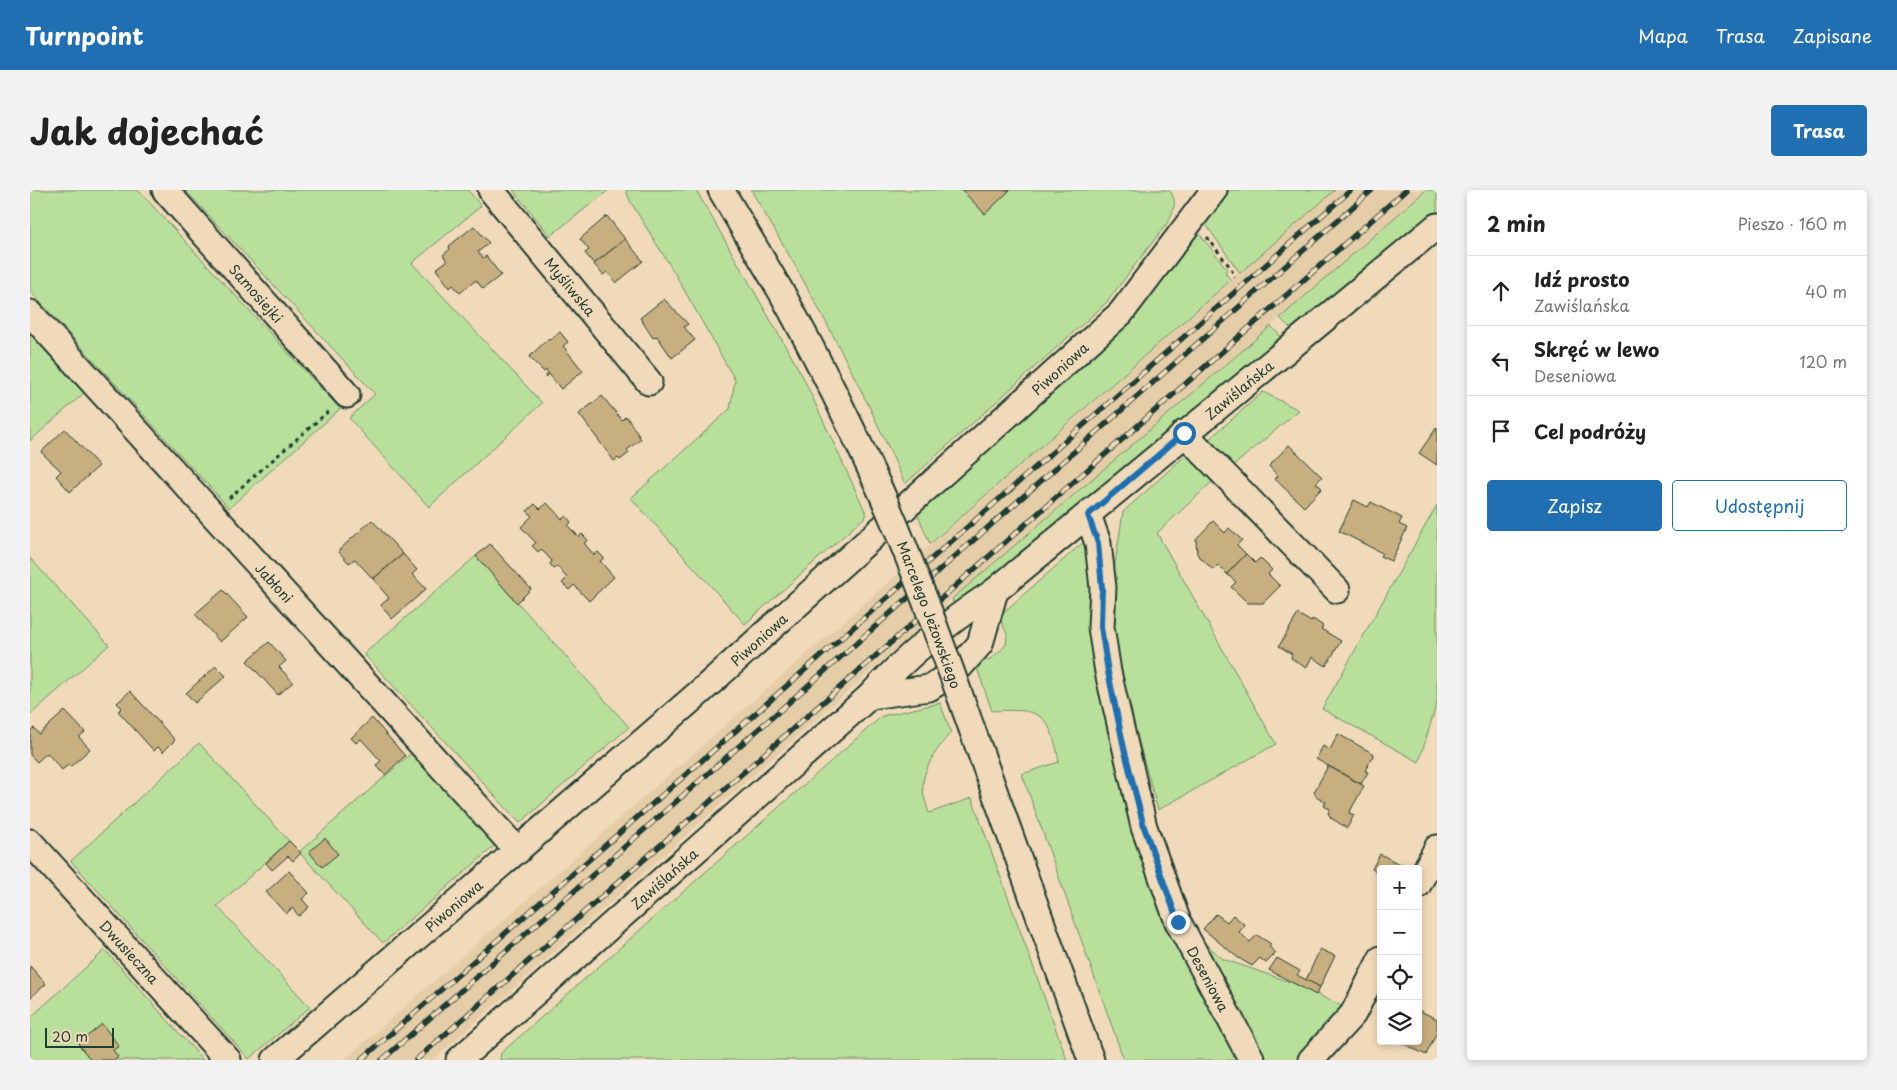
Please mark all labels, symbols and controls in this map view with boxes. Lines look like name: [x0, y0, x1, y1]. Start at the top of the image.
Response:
text: Turnpoint: [25, 17, 144, 53]
text: Mapa: [1638, 22, 1688, 49]
text: Trasa: [1716, 22, 1765, 49]
text: Zapisane: [1793, 22, 1872, 49]
text: Jak dojechać: [30, 104, 264, 157]
button: Trasa: [1771, 105, 1867, 156]
text: 2 min: [1487, 207, 1546, 239]
text: Pieszo · 160 m: [1738, 211, 1847, 235]
street label: Myśliwska: [540, 253, 601, 321]
street label: Samosiejki: [225, 259, 289, 327]
text: Idź prosto: [1534, 265, 1630, 293]
icon: ahead: [1487, 277, 1515, 305]
text: 40 m: [1805, 279, 1847, 303]
text: Zawiślańska: [1534, 293, 1629, 317]
text: Skręć w lewo: [1534, 335, 1659, 363]
street label: Piwoniowa: [1026, 337, 1093, 400]
icon: left: [1487, 347, 1515, 375]
text: 120 m: [1800, 349, 1847, 373]
street label: Zawiślańska: [1200, 355, 1278, 424]
text: Deseniowa: [1534, 363, 1616, 387]
icon: arrive: [1487, 417, 1515, 445]
text: Cel podróży: [1534, 417, 1646, 445]
route start: [1173, 422, 1196, 445]
button: Zapisz: [1487, 480, 1662, 531]
button: Udostępnij: [1672, 480, 1847, 531]
street label: Marcelego Jeżowskiego: [892, 538, 967, 691]
street label: Jabłoni: [251, 558, 298, 607]
street label: Piwoniowa: [725, 608, 792, 671]
street label: Zawiślańska: [626, 843, 703, 914]
map controls: [1377, 865, 1422, 1045]
button: +: [1377, 865, 1422, 910]
street label: Piwoniowa: [420, 874, 487, 937]
button: −: [1377, 910, 1422, 955]
route end: [1167, 911, 1190, 934]
street label: Dwusieczna: [95, 915, 164, 988]
street label: Deseniowa: [1182, 942, 1235, 1016]
button: locate: [1377, 955, 1422, 1000]
button: layers: [1377, 1000, 1422, 1045]
scale bar: [45, 1025, 114, 1048]
text: 20 m: [52, 1026, 88, 1047]

